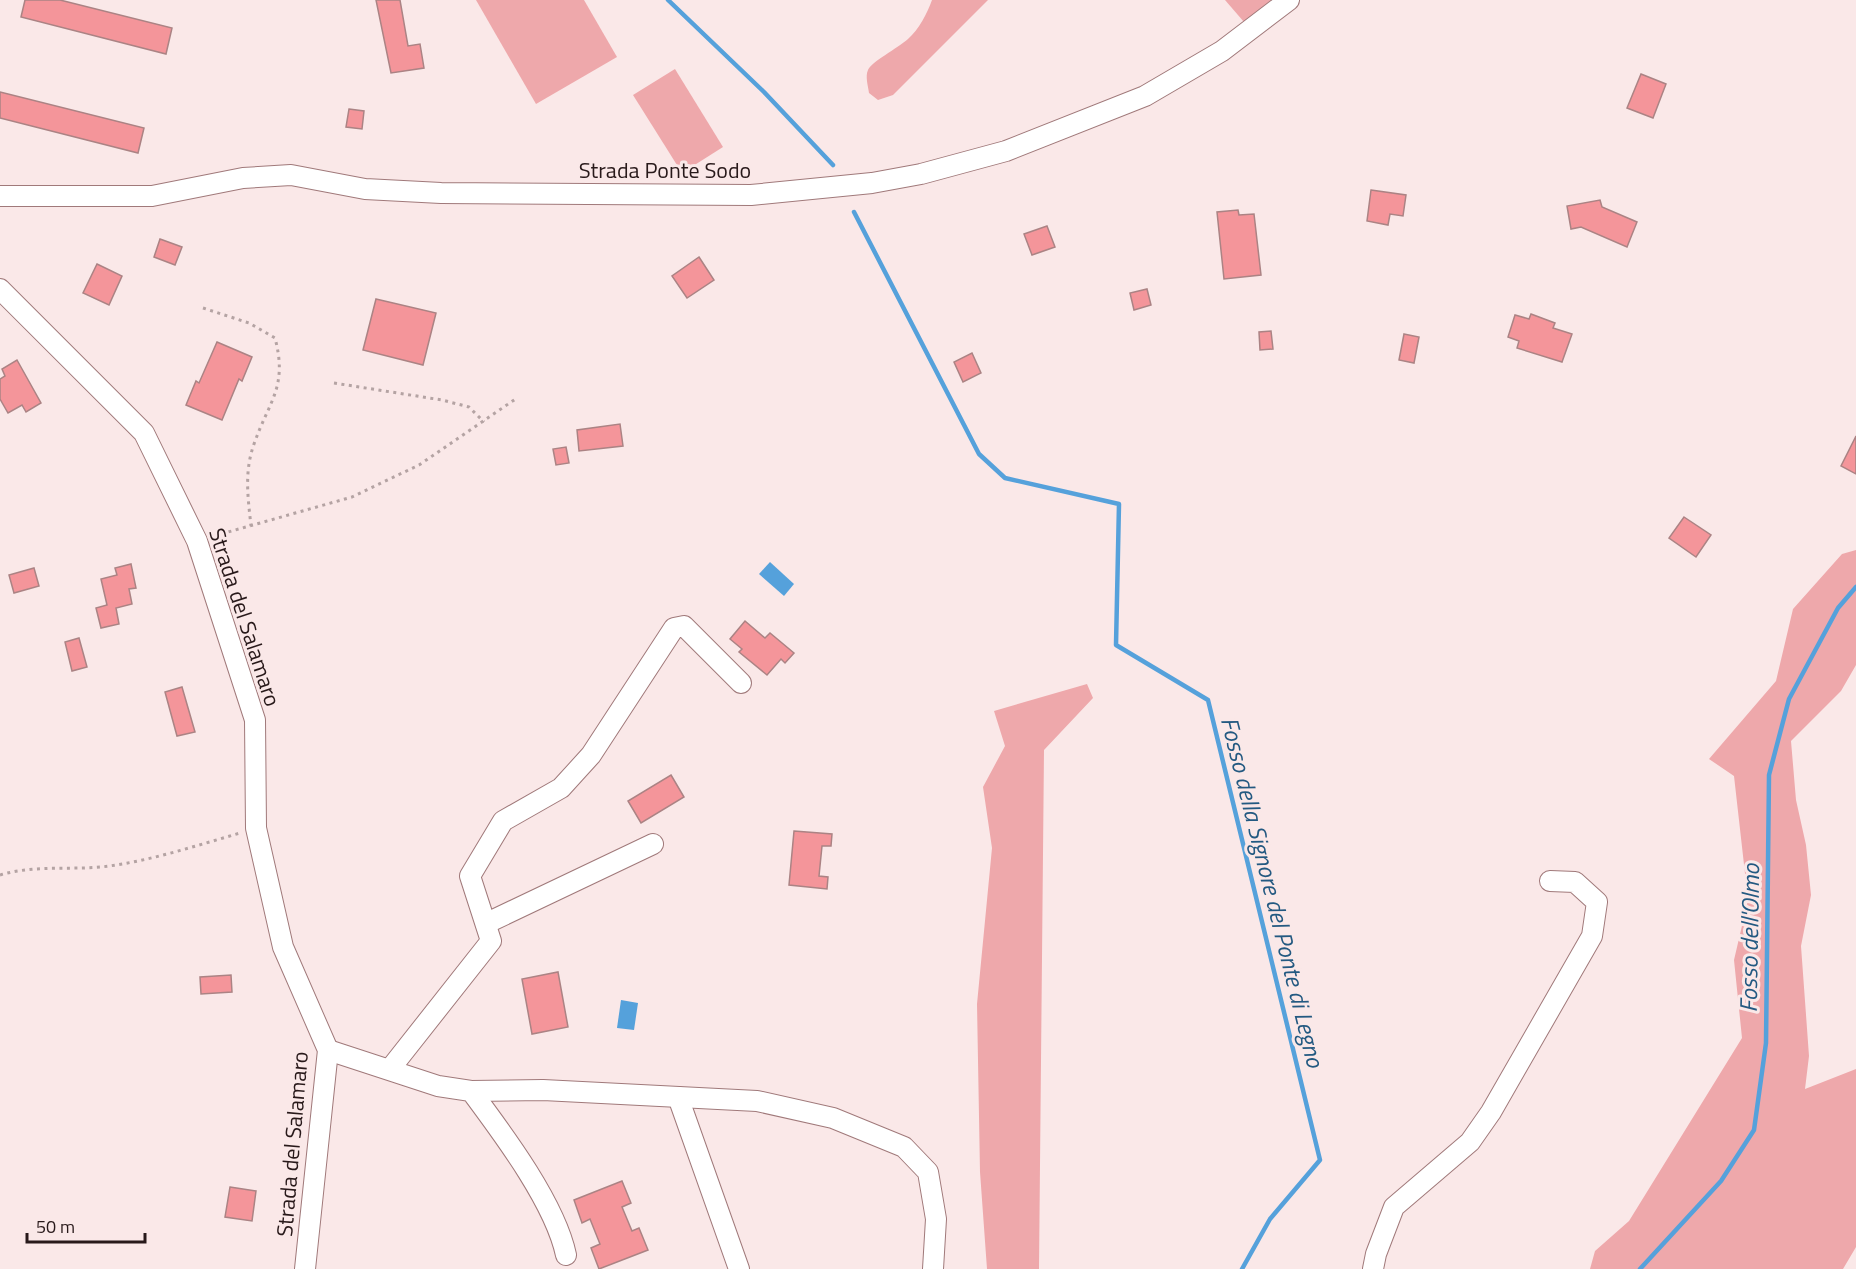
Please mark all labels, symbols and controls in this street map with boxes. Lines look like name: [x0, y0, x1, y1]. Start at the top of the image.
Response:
street label: Strada Ponte Sodo: [579, 153, 751, 187]
street label: Strada del Salamaro: [200, 523, 290, 711]
water label: Fosso della Signore del Ponte di Legno: [1212, 713, 1334, 1072]
water label: Fosso dell'Olmo: [1730, 862, 1768, 1013]
street label: Strada del Salamaro: [267, 1050, 317, 1238]
scale bar: [27, 1206, 146, 1244]
text: 50 m: [36, 1213, 75, 1240]

